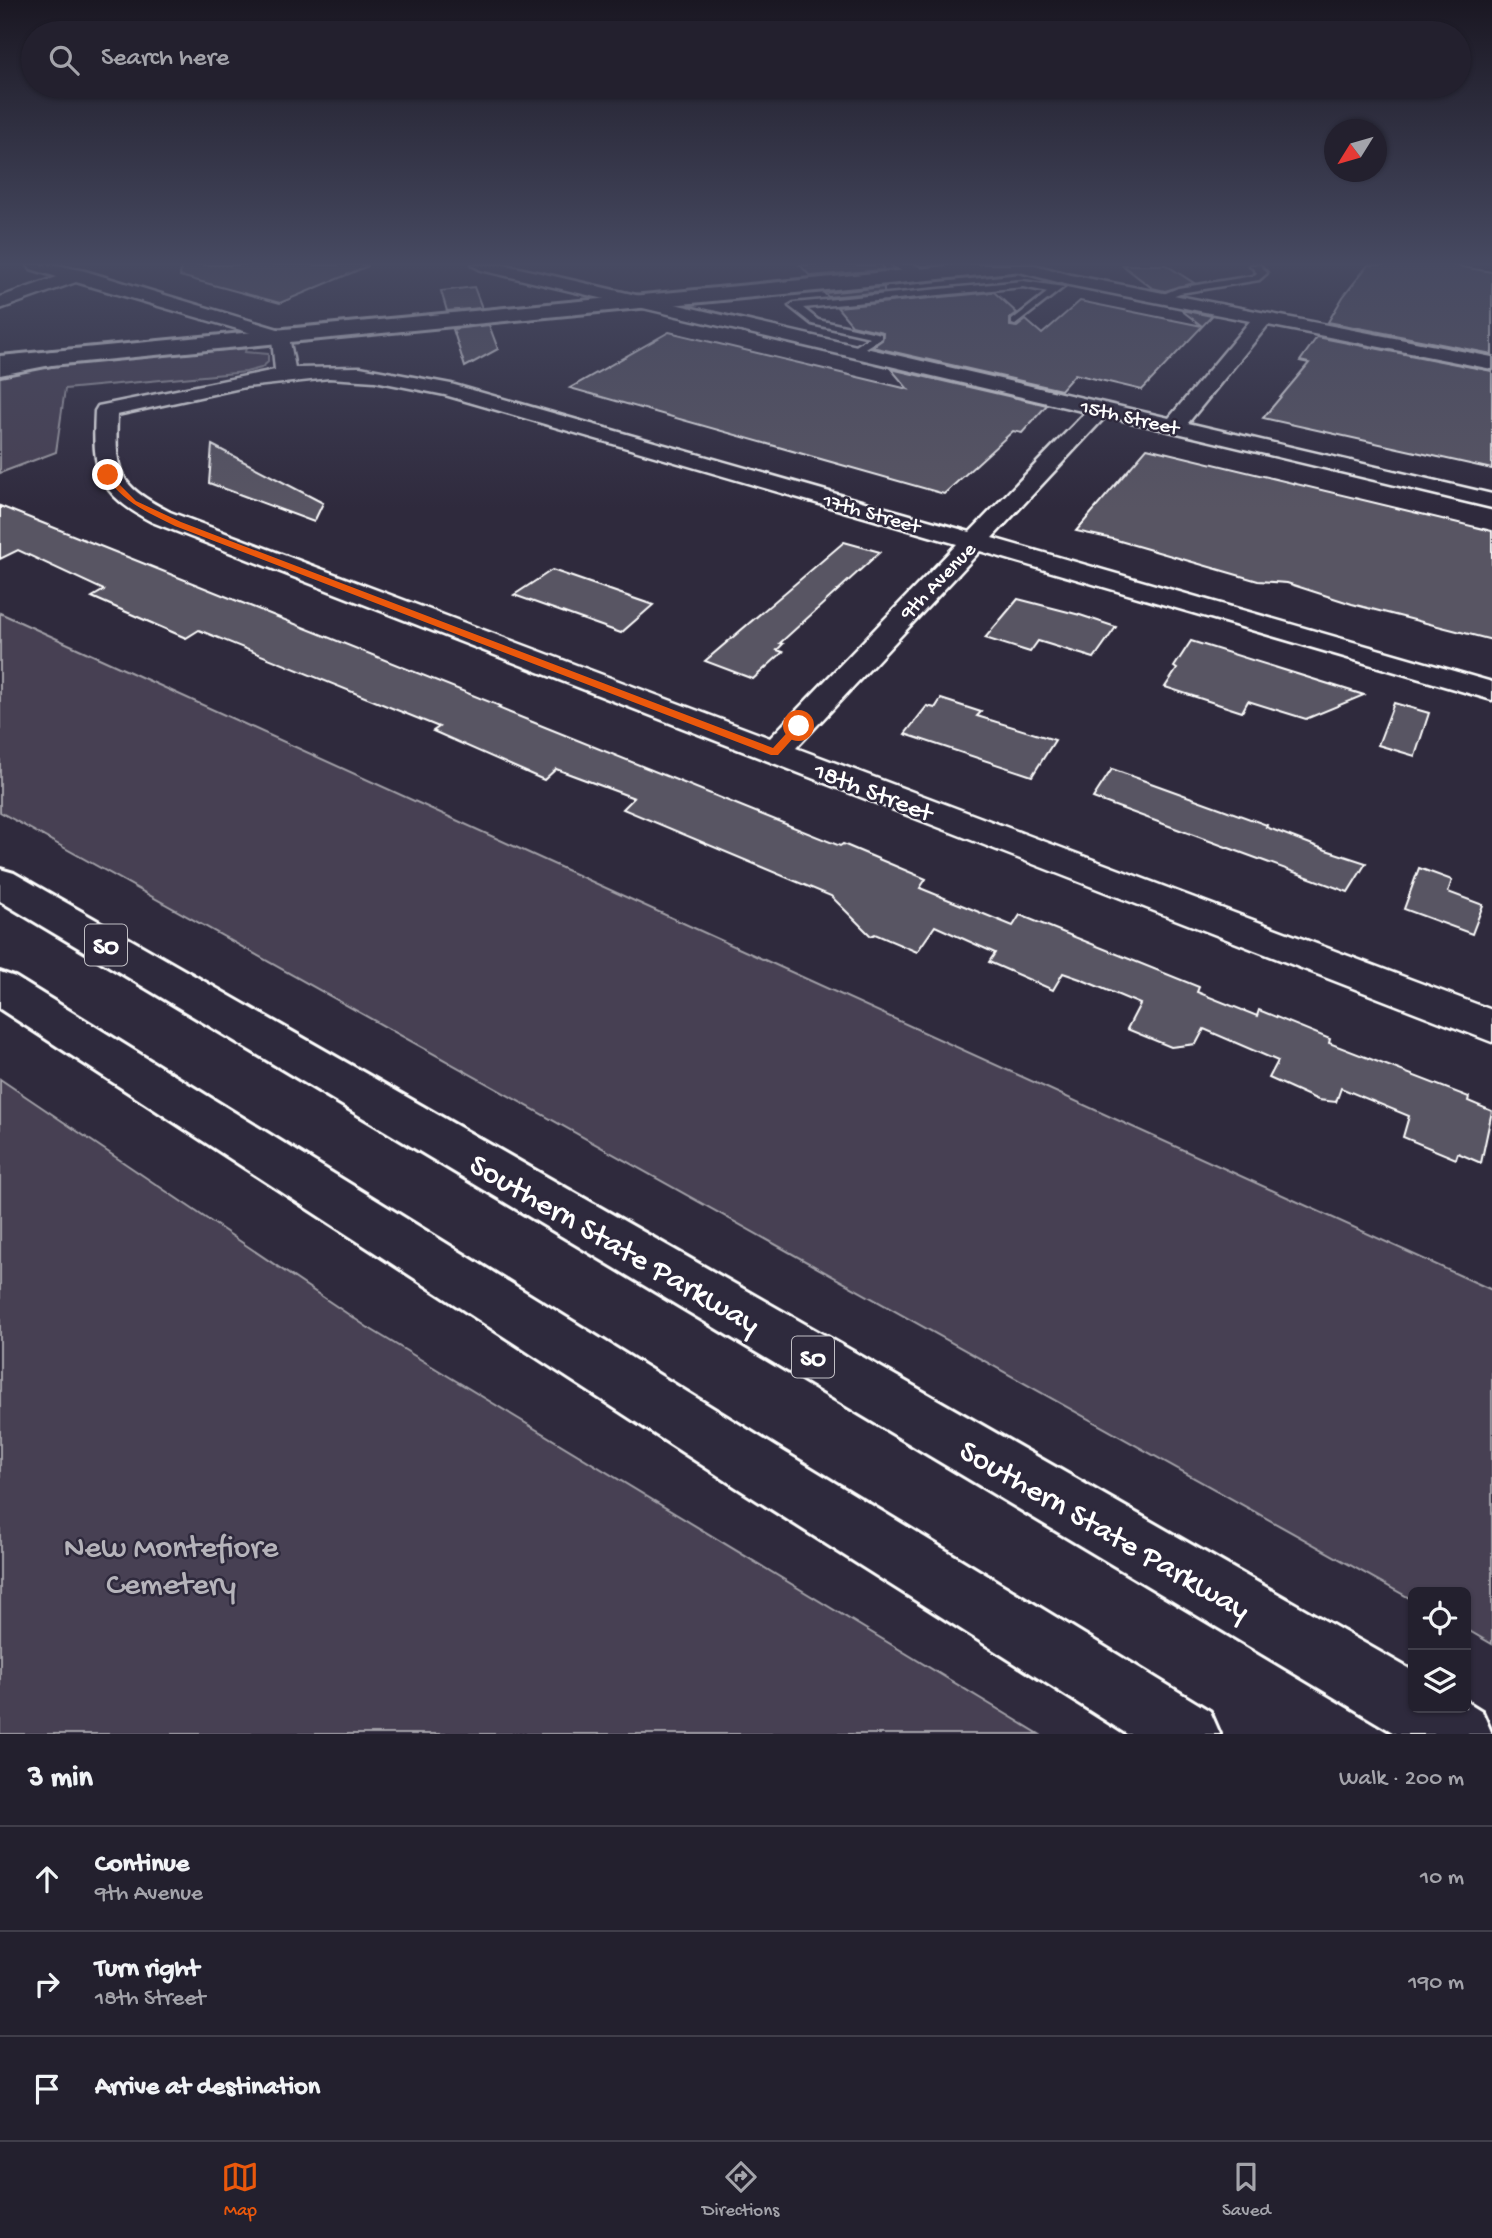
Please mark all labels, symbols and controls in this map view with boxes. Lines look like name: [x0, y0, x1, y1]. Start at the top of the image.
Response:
search box: [21, 21, 1471, 98]
icon: search: [45, 41, 83, 79]
text: Search here: [101, 44, 229, 75]
north arrow: [1324, 119, 1387, 182]
street label: 15th Street: [1077, 396, 1183, 443]
route end: [92, 459, 123, 490]
street label: 17th Street: [818, 489, 925, 542]
street label: 9th Avenue: [896, 537, 984, 627]
route start: [783, 710, 814, 741]
street label: 18th Street: [808, 757, 938, 832]
road number: SO: [85, 925, 127, 965]
street label: Southern State Parkway: [461, 1148, 766, 1345]
road number: SO: [792, 1336, 834, 1378]
street label: Southern State Parkway: [951, 1434, 1256, 1631]
park label: New Montefiore Cemetery: [64, 1531, 279, 1606]
map controls: [1408, 1587, 1471, 1713]
button: locate: [1408, 1587, 1471, 1650]
button: layers: [1408, 1650, 1471, 1713]
text: 3 min: [28, 1762, 93, 1797]
text: Walk · 200 m: [1339, 1766, 1464, 1793]
text: Continue: [95, 1850, 189, 1881]
icon: ahead: [28, 1860, 66, 1898]
text: 10 m: [1420, 1865, 1464, 1892]
text: 9th Avenue: [95, 1881, 203, 1908]
text: Turn right: [95, 1955, 199, 1986]
icon: right: [28, 1965, 66, 2003]
text: 190 m: [1408, 1970, 1464, 1997]
text: 18th Street: [95, 1986, 205, 2013]
icon: arrive: [28, 2070, 66, 2108]
text: Arrive at destination: [95, 2073, 320, 2104]
tab: Map: [221, 2158, 259, 2223]
tab: Directions: [702, 2158, 779, 2223]
tab: Saved: [1222, 2158, 1271, 2223]

